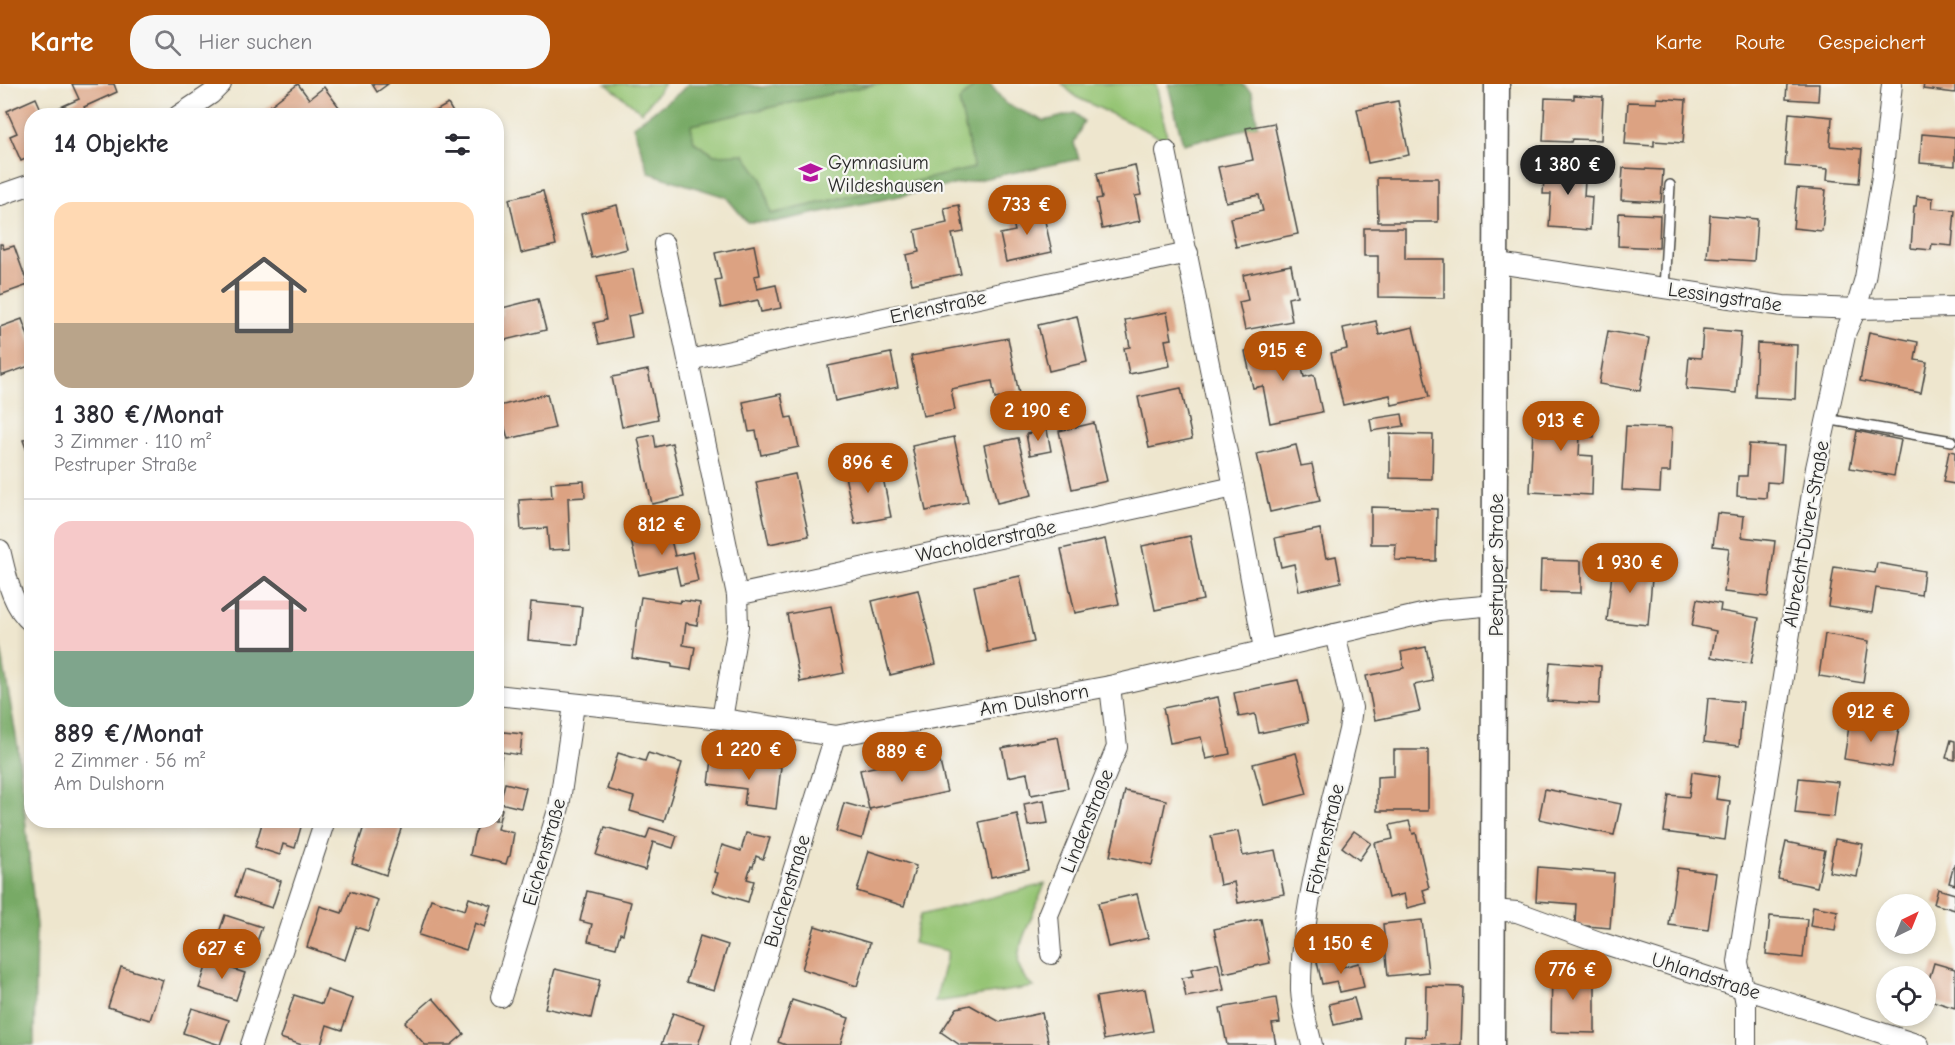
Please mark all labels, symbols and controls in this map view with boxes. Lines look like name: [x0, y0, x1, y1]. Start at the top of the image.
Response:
search box: [130, 15, 550, 69]
text: Karte: [30, 26, 94, 58]
icon: search: [151, 26, 184, 59]
text: Hier suchen: [199, 29, 313, 55]
text: Karte: [1655, 30, 1702, 54]
text: Route: [1735, 30, 1785, 54]
text: Gespeichert: [1818, 30, 1925, 54]
icon: filters: [441, 128, 474, 161]
text: 14 Objekte: [54, 129, 169, 159]
pin: 1 380 €: [1513, 145, 1623, 196]
place label: Gymnasium Wildeshausen: [828, 151, 944, 197]
text: 1 380 €: [1534, 153, 1602, 176]
school or university icon: Gymnasium Wildeshausen: [797, 160, 823, 186]
pin: 733 €: [985, 185, 1069, 236]
text: 733 €: [1002, 193, 1052, 216]
icon: home: [210, 241, 318, 349]
street label: Lessingstraße: [1666, 278, 1784, 316]
street label: Erlenstraße: [888, 286, 988, 328]
pin: 915 €: [1241, 331, 1325, 382]
text: 915 €: [1258, 339, 1308, 362]
pin: 2 190 €: [983, 391, 1093, 442]
text: 2 190 €: [1004, 399, 1072, 422]
text: 1 380 €/Monat: [54, 400, 223, 430]
pin: 913 €: [1519, 401, 1603, 452]
text: 913 €: [1536, 409, 1586, 432]
text: 3 Zimmer · 110 m²: [54, 430, 211, 453]
street label: Albrecht-Dürer-Straße: [1778, 439, 1834, 629]
pin: 896 €: [826, 443, 910, 494]
text: 896 €: [842, 451, 894, 474]
text: Pestruper Straße: [54, 453, 197, 476]
street label: Pestruper Straße: [1485, 493, 1508, 637]
pin: 812 €: [620, 505, 704, 556]
text: 812 €: [638, 513, 686, 536]
street label: Wacholderstraße: [914, 515, 1058, 567]
pin: 1 930 €: [1575, 543, 1685, 594]
text: 1 930 €: [1596, 551, 1664, 574]
icon: home: [210, 560, 318, 668]
street label: Am Dulshorn: [978, 679, 1090, 721]
pin: 912 €: [1829, 692, 1913, 743]
text: 912 €: [1846, 700, 1896, 723]
text: 889 €/Monat: [54, 719, 203, 749]
pin: 1 220 €: [694, 730, 804, 781]
pin: 889 €: [860, 732, 944, 783]
text: 1 220 €: [715, 738, 783, 761]
text: 889 €: [876, 740, 928, 763]
text: 2 Zimmer · 56 m²: [54, 749, 205, 772]
street label: Lindenstraße: [1056, 766, 1118, 876]
text: Am Dulshorn: [54, 772, 165, 795]
street label: Föhrenstraße: [1301, 781, 1349, 897]
street label: Eichenstraße: [518, 796, 570, 908]
street label: Buchenstraße: [759, 832, 815, 950]
north arrow: [1876, 894, 1936, 954]
map controls: [1876, 894, 1936, 1026]
pin: 1 150 €: [1286, 924, 1396, 975]
pin: 627 €: [180, 929, 264, 980]
text: 1 150 €: [1308, 932, 1374, 955]
text: 627 €: [197, 937, 247, 960]
street label: Uhlandstraße: [1649, 948, 1763, 1004]
pin: 776 €: [1531, 950, 1615, 1001]
text: 776 €: [1549, 958, 1597, 981]
button: locate: [1876, 966, 1936, 1026]

